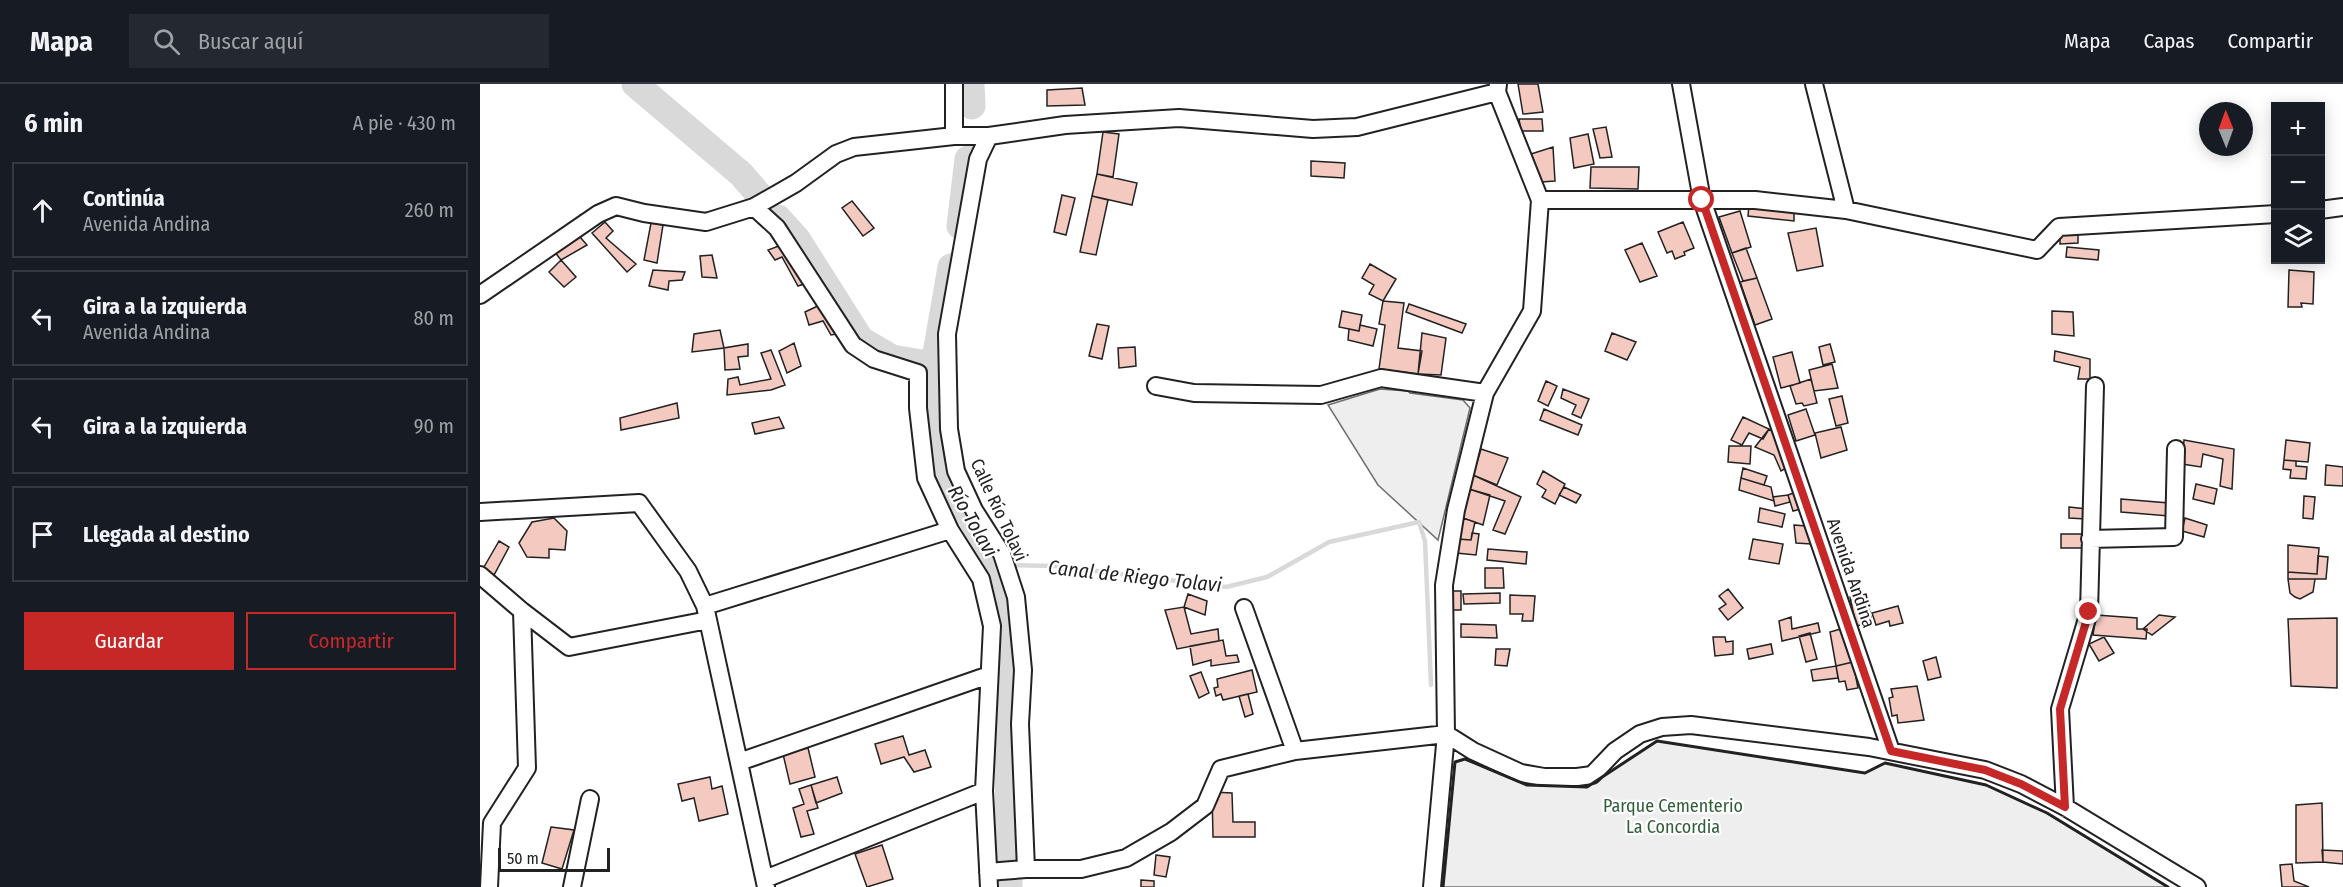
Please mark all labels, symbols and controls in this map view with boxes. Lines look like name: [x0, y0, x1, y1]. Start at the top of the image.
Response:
search box: [129, 14, 549, 68]
text: Mapa: [30, 25, 93, 58]
icon: search: [150, 25, 183, 58]
text: Buscar aquí: [198, 28, 303, 55]
text: Mapa: [2064, 28, 2111, 54]
text: Capas: [2144, 28, 2194, 54]
text: Compartir: [2227, 28, 2313, 54]
north arrow: [2199, 102, 2253, 156]
map controls: [2271, 102, 2325, 264]
button: +: [2271, 102, 2325, 156]
text: 6 min: [24, 108, 83, 139]
text: A pie · 430 m: [353, 111, 456, 135]
button: −: [2271, 156, 2325, 210]
text: Continúa: [83, 185, 165, 212]
route start: [1688, 186, 1714, 212]
icon: ahead: [26, 194, 59, 227]
text: 260 m: [405, 198, 454, 222]
button: layers: [2271, 210, 2325, 264]
text: Avenida Andina: [83, 212, 210, 236]
text: Gira a la izquierda: [83, 293, 247, 320]
icon: left: [26, 302, 59, 335]
text: 80 m: [414, 306, 454, 330]
text: Avenida Andina: [83, 320, 210, 344]
icon: left: [26, 410, 59, 443]
text: Gira a la izquierda: [83, 413, 247, 440]
text: 90 m: [414, 414, 454, 438]
street label: Calle Río Tolavi: [966, 455, 1032, 565]
water label: Río Tolavi: [943, 481, 1003, 561]
street label: Avenida Andina: [1822, 515, 1880, 631]
icon: arrive: [26, 518, 59, 551]
text: Llegada al destino: [83, 521, 250, 548]
water label: Canal de Riego Tolavi: [1047, 555, 1223, 597]
route end: [2075, 598, 2101, 624]
button: Guardar: [24, 612, 234, 670]
button: Compartir: [246, 612, 456, 670]
park label: Parque Cementerio La Concordia: [1603, 795, 1743, 838]
scale bar: [498, 845, 610, 872]
text: 50 m: [507, 849, 539, 868]

